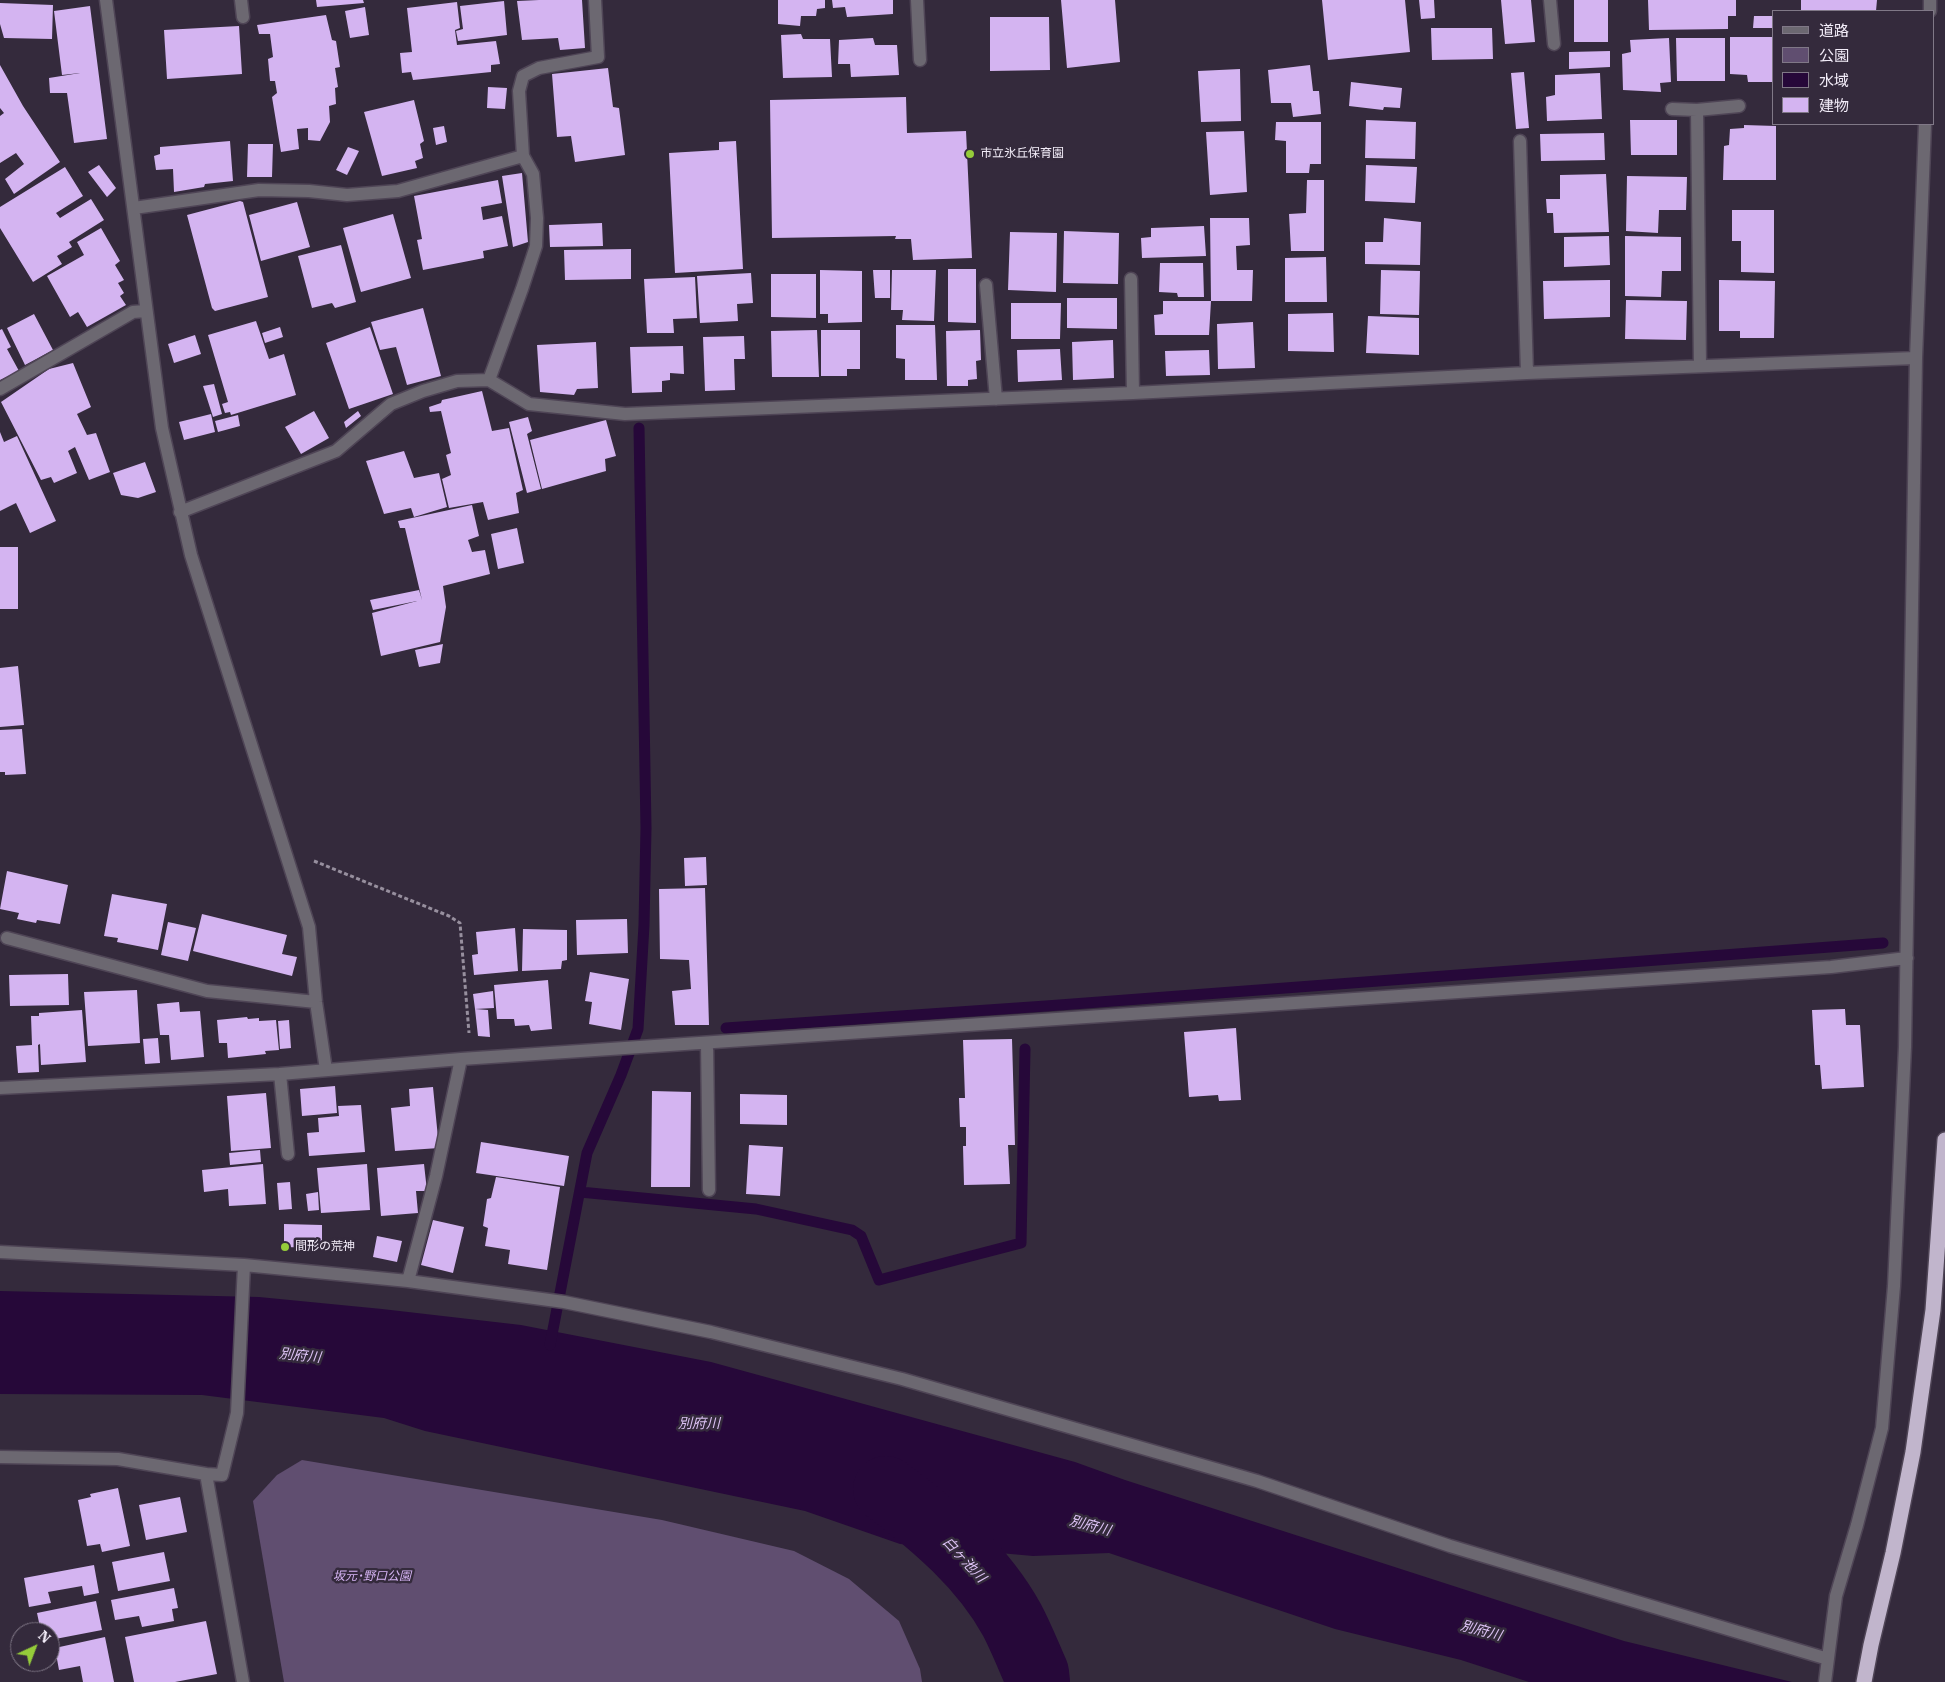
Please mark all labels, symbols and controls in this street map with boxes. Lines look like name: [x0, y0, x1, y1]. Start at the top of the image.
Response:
legend: [1772, 10, 1935, 125]
text: 道路: [1819, 21, 1849, 40]
text: 公園: [1819, 46, 1849, 65]
text: 水域: [1819, 71, 1849, 90]
text: 建物: [1819, 96, 1849, 115]
place label: 市立氷丘保育園: [980, 147, 1064, 161]
marker: 市立氷丘保育園: [964, 148, 976, 160]
place label: 間形の荒神: [295, 1240, 355, 1254]
marker: 間形の荒神: [279, 1241, 291, 1253]
water label: 別府川: [278, 1345, 322, 1367]
water label: 別府川: [678, 1416, 720, 1432]
water label: 別府川: [1068, 1512, 1112, 1540]
water label: 白ヶ池川: [939, 1534, 989, 1586]
park label: 坂元･野口公園: [333, 1570, 411, 1584]
water label: 別府川: [1459, 1617, 1503, 1645]
north arrow: [10, 1622, 60, 1672]
text: N: [34, 1626, 55, 1647]

